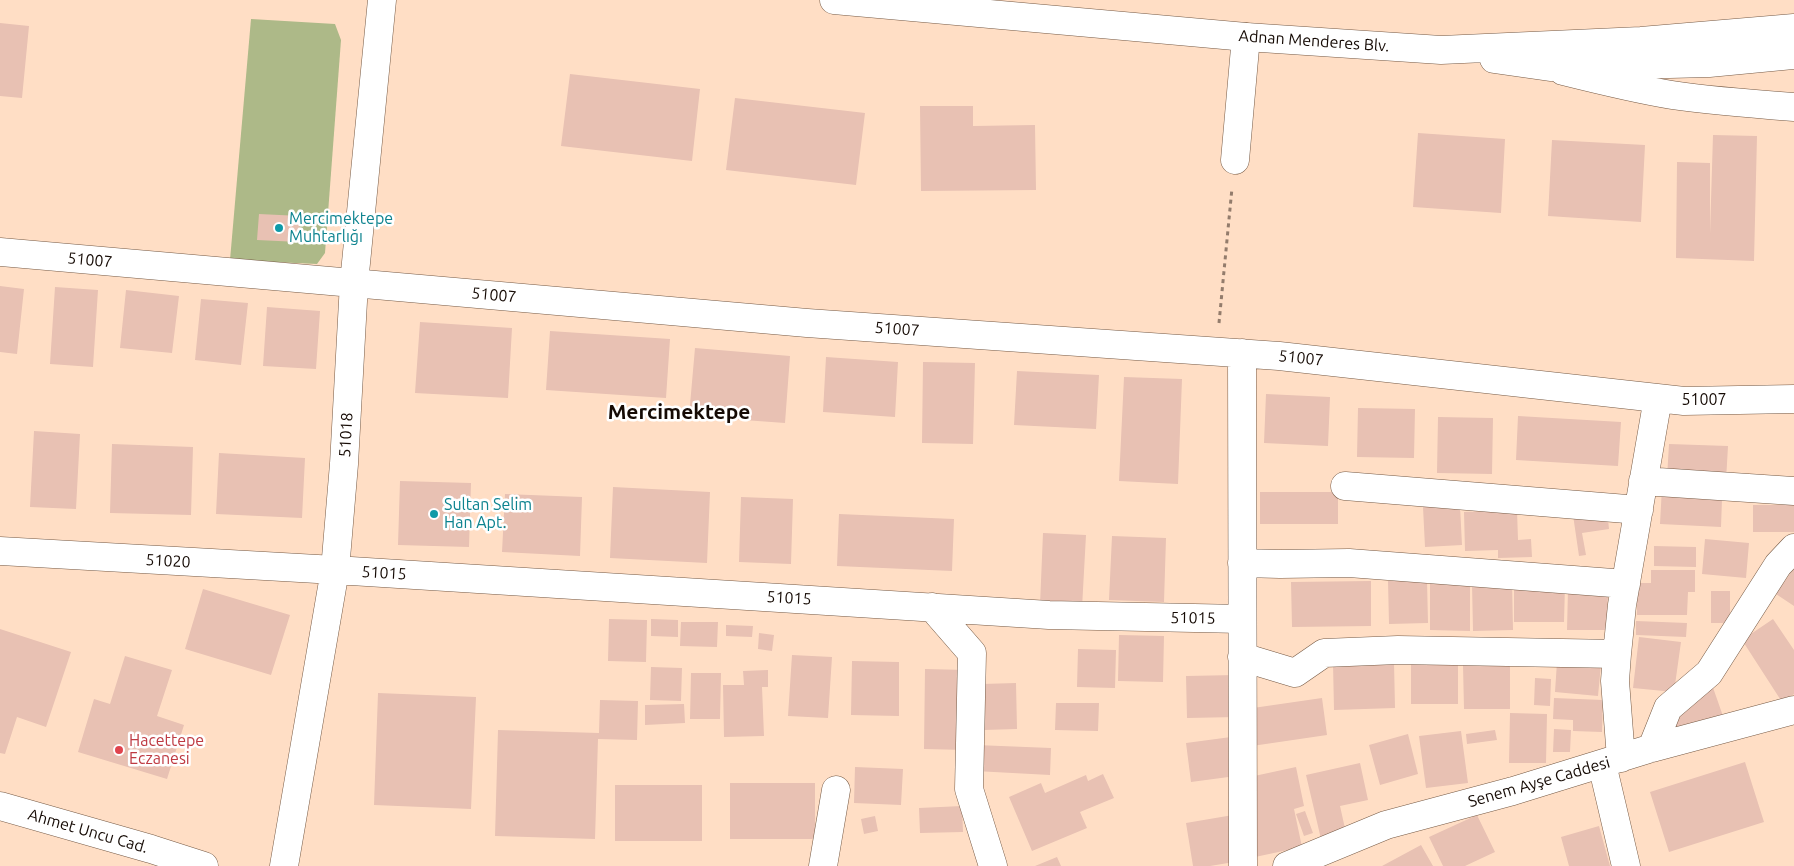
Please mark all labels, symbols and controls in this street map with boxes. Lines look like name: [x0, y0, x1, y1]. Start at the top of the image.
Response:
street label: Adnan Menderes Blv.: [1238, 26, 1390, 56]
place label: Mercimektepe Muhtarlığı: [289, 209, 393, 247]
marker: Mercimektepe Muhtarlığı: [273, 222, 285, 234]
street label: 51007: [67, 248, 113, 272]
street label: 51007: [471, 283, 517, 307]
street label: 51007: [874, 318, 920, 340]
street label: 51007: [1278, 346, 1324, 370]
street label: 51007: [1681, 390, 1727, 410]
district label: Mercimektepe: [608, 399, 750, 425]
street label: 51018: [335, 412, 357, 458]
place label: Sultan Selim Han Apt.: [444, 495, 532, 533]
marker: Sultan Selim Han Apt.: [428, 508, 440, 520]
street label: 51020: [145, 550, 191, 572]
street label: 51015: [361, 562, 407, 584]
street label: 51015: [766, 587, 812, 609]
street label: 51015: [1170, 608, 1216, 628]
place label: Hacettepe Eczanesi: [129, 731, 204, 769]
marker: Hacettepe Eczanesi: [113, 744, 125, 756]
street label: Senem Ayşe Caddesi: [1466, 753, 1612, 811]
street label: Ahmet Uncu Cad.: [26, 805, 150, 857]

